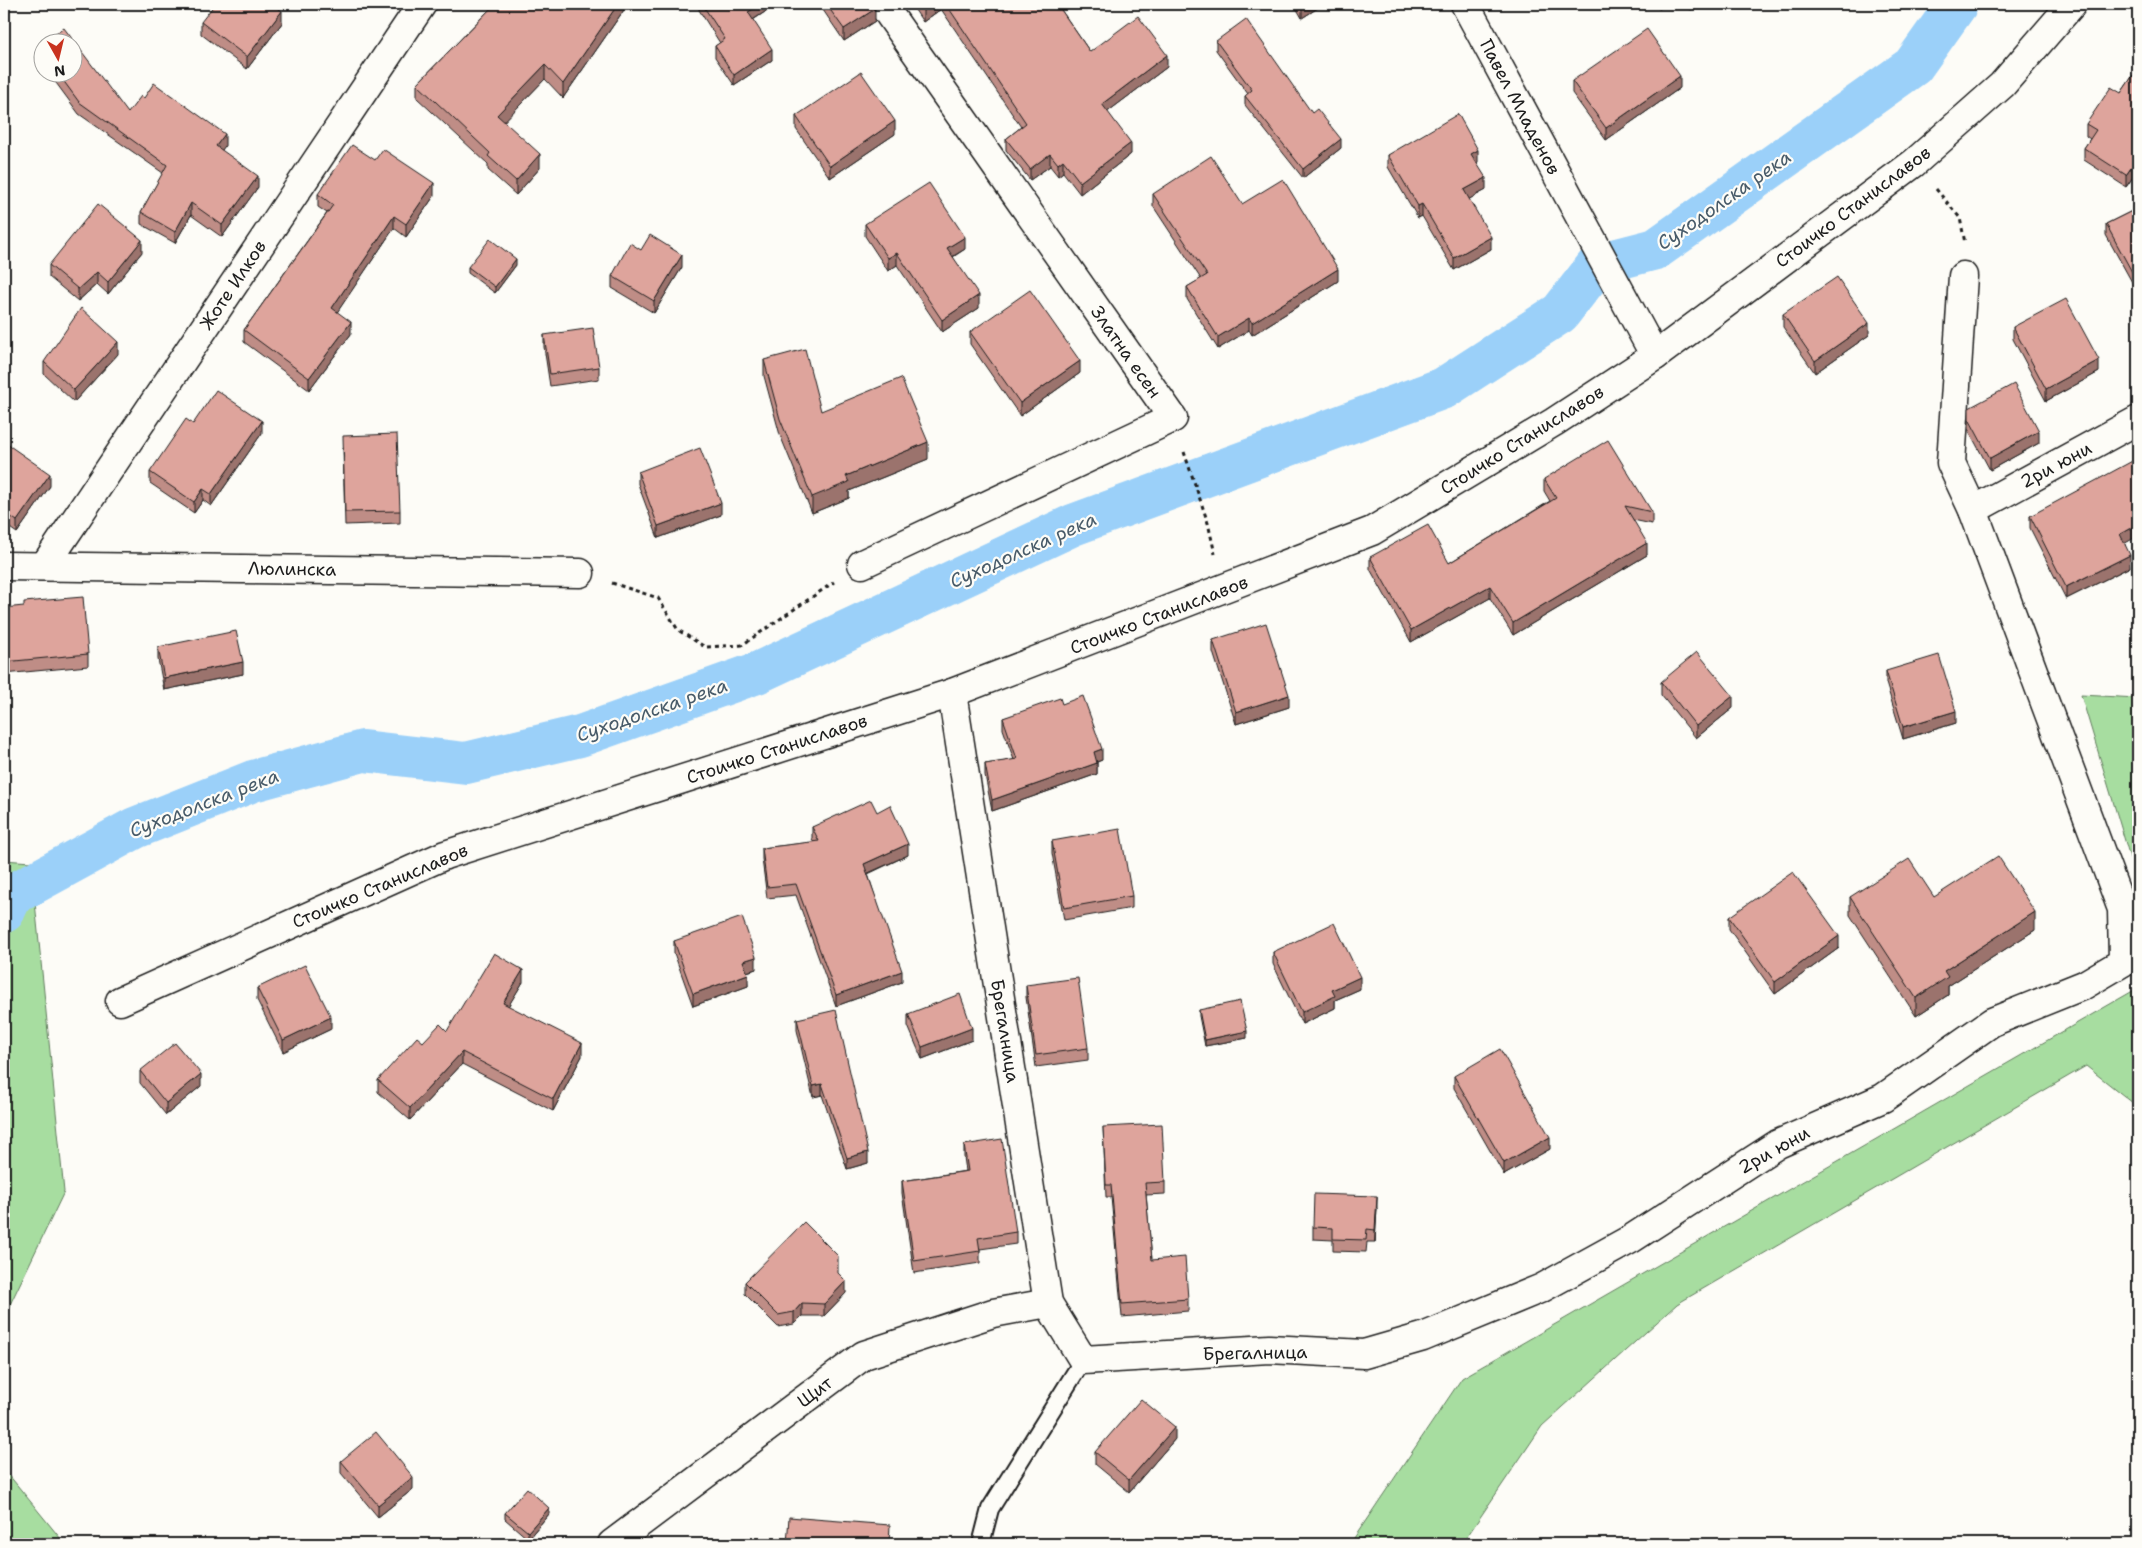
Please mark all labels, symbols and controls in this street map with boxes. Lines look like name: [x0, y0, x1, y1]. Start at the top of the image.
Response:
north arrow: [32, 32, 82, 82]
street label: Павел Младенов: [1474, 35, 1566, 179]
text: N: [53, 61, 67, 81]
street label: Стоичко Станиславов: [1770, 141, 1936, 273]
water label: Суходолска река: [1652, 144, 1796, 256]
street label: Жоте Илков: [194, 236, 272, 334]
street label: Златна есен: [1085, 301, 1167, 403]
street label: Стоичко Станиславов: [1436, 380, 1608, 500]
street label: 2ри юни: [2016, 436, 2096, 494]
water label: Суходолска река: [946, 506, 1100, 594]
street label: Люлинска: [248, 556, 336, 582]
street label: Стоичко Станиславов: [1067, 570, 1251, 660]
water label: Суходолска река: [573, 672, 731, 748]
street label: Стоичко Станиславов: [683, 708, 871, 790]
water label: Суходолска река: [126, 763, 282, 843]
street label: Стоичко Станиславов: [288, 838, 472, 934]
street label: Брегалница: [985, 977, 1025, 1085]
street label: 2ри юни: [1734, 1121, 1814, 1179]
street label: Брегалница: [1202, 1340, 1308, 1366]
street label: Щит: [792, 1370, 838, 1413]

